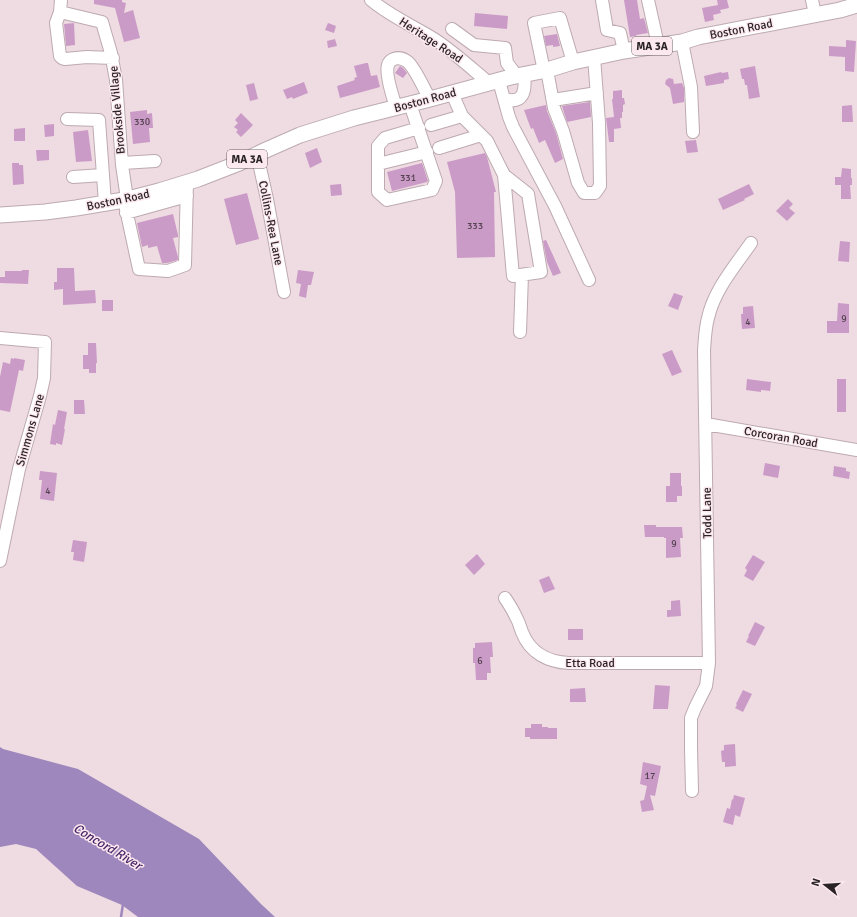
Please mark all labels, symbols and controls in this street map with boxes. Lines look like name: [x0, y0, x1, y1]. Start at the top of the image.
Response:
street label: Heritage Road: [396, 14, 465, 67]
street label: Boston Road: [708, 16, 774, 43]
road number: MA 3A: [632, 37, 672, 55]
street label: Brookside Village: [106, 65, 129, 155]
street label: Boston Road: [392, 85, 458, 116]
house number: 330: [134, 116, 150, 128]
road number: MA 3A: [227, 150, 267, 168]
house number: 331: [400, 172, 416, 184]
street label: Collins-Rea Lane: [255, 179, 286, 267]
street label: Boston Road: [85, 187, 151, 214]
house number: 333: [467, 220, 483, 232]
house number: 9: [841, 313, 847, 325]
house number: 4: [745, 316, 751, 328]
street label: Simmons Lane: [13, 392, 48, 468]
street label: Corcoran Road: [743, 424, 819, 451]
house number: 4: [45, 485, 51, 497]
street label: Todd Lane: [700, 487, 715, 539]
house number: 9: [671, 538, 677, 550]
house number: 6: [477, 655, 483, 667]
street label: Etta Road: [565, 656, 615, 671]
house number: 17: [645, 770, 655, 782]
water label: Concord River: [70, 820, 147, 875]
north arrow: [805, 865, 845, 905]
text: N: [809, 877, 823, 888]

